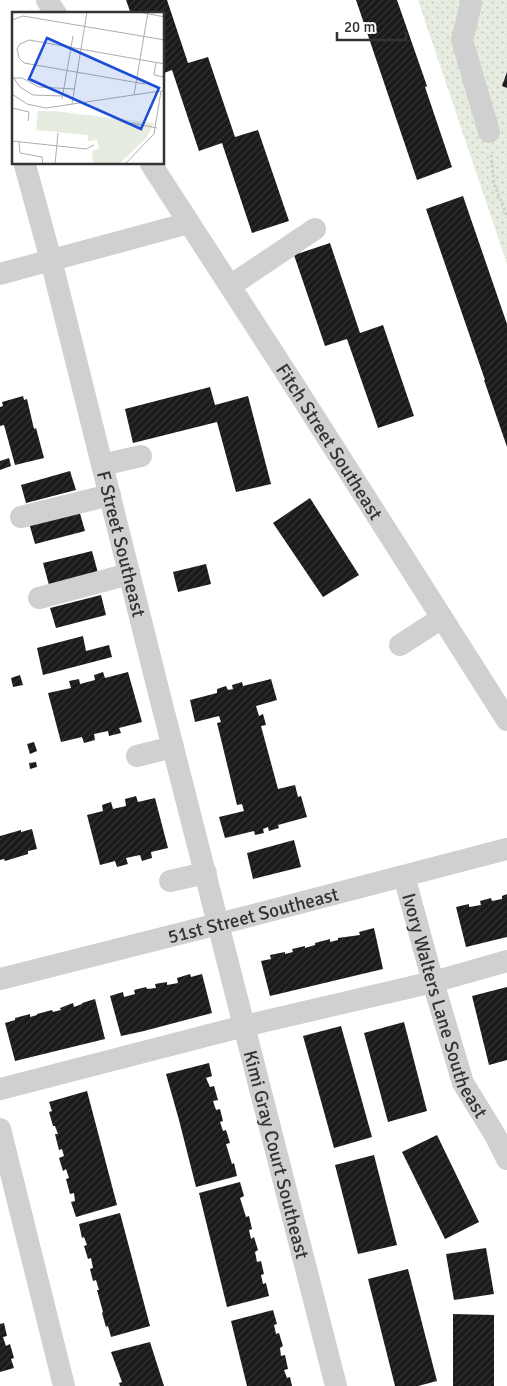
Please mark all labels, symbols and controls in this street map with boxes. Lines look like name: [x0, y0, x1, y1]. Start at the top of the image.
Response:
scale bar: [337, 10, 406, 42]
inset map: [12, 12, 165, 165]
text: 20 m: [344, 18, 375, 36]
street label: Fitch Street Southeast: [270, 359, 388, 525]
street label: F Street Southeast: [91, 468, 151, 620]
street label: 51st Street Southeast: [165, 882, 342, 949]
street label: Ivory Walters Lane Southeast: [396, 891, 493, 1123]
street label: Kimi Gray Court Southeast: [238, 1048, 314, 1262]

